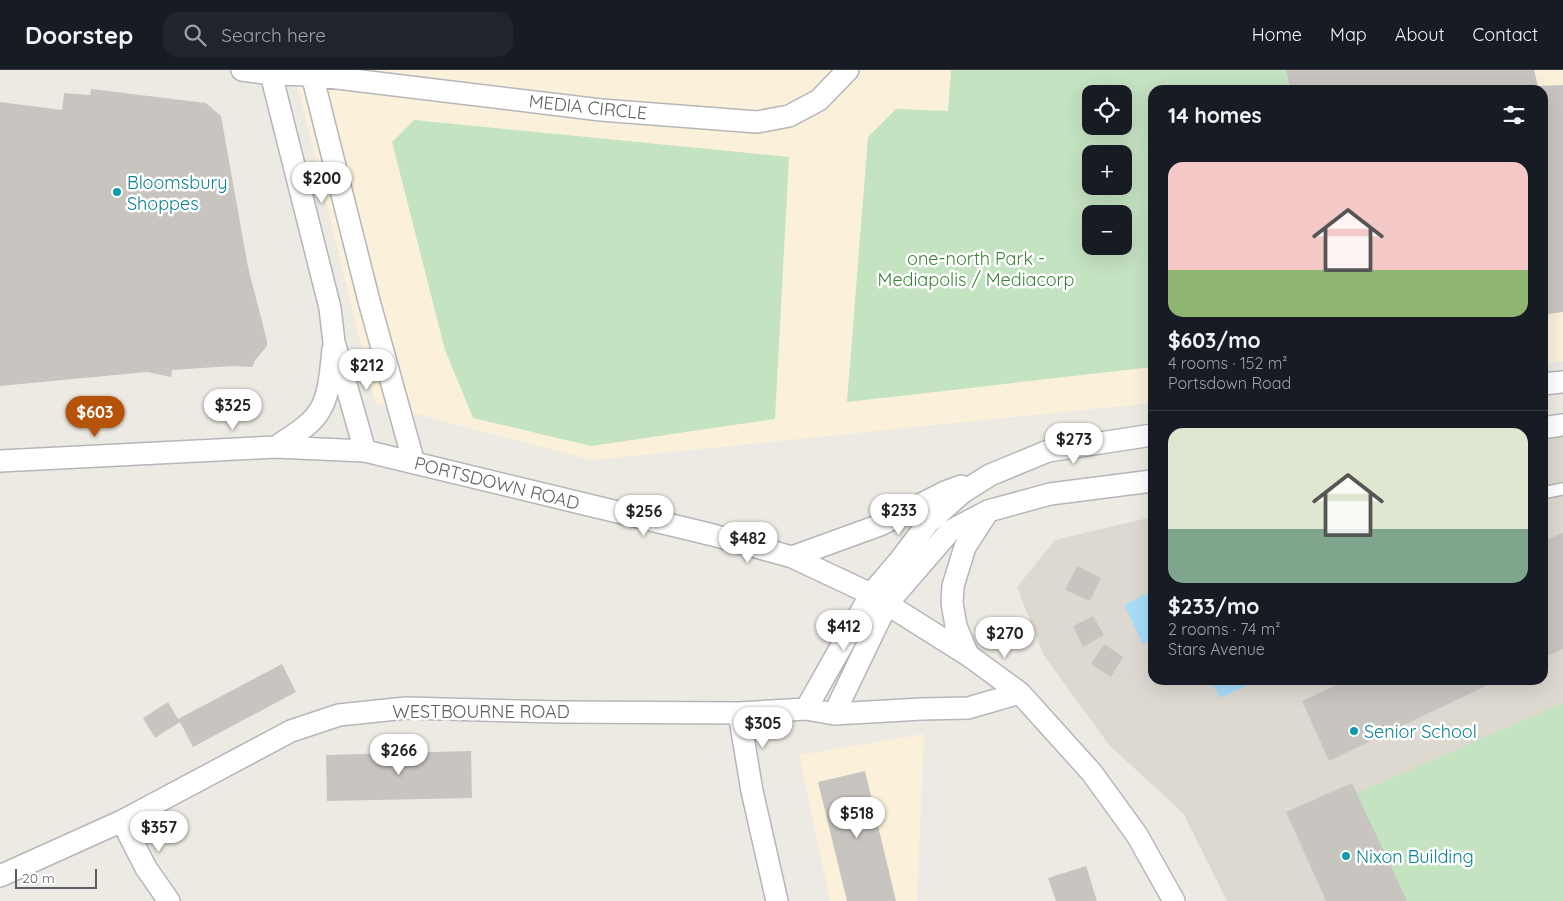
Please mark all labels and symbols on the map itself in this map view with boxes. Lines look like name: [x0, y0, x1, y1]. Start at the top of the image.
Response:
street label: MEDIA CIRCLE: [528, 89, 648, 125]
pin: $200: [292, 162, 352, 204]
place label: Bloomsbury Shoppes: [127, 171, 228, 215]
marker: Bloomsbury Shoppes: [111, 186, 123, 198]
park label: one-north Park - Mediapolis / Mediacorp: [878, 247, 1075, 291]
pin: $212: [337, 348, 397, 391]
pin: $325: [203, 388, 263, 431]
pin: $603: [65, 396, 125, 438]
pin: $273: [1044, 422, 1104, 465]
street label: PORTSDOWN ROAD: [412, 451, 582, 515]
pin: $256: [614, 494, 674, 537]
pin: $233: [869, 494, 929, 536]
pin: $482: [718, 522, 778, 564]
pin: $412: [814, 610, 874, 652]
pin: $270: [975, 616, 1035, 659]
street label: WESTBOURNE ROAD: [392, 700, 570, 723]
pin: $305: [733, 706, 793, 749]
place label: Senior School: [1364, 720, 1477, 743]
marker: Senior School: [1348, 725, 1360, 737]
pin: $266: [369, 734, 429, 776]
pin: $518: [827, 796, 887, 839]
pin: $357: [129, 810, 189, 853]
place label: Nixon Building: [1356, 845, 1474, 868]
marker: Nixon Building: [1340, 850, 1352, 862]
scale bar: [15, 866, 98, 889]

